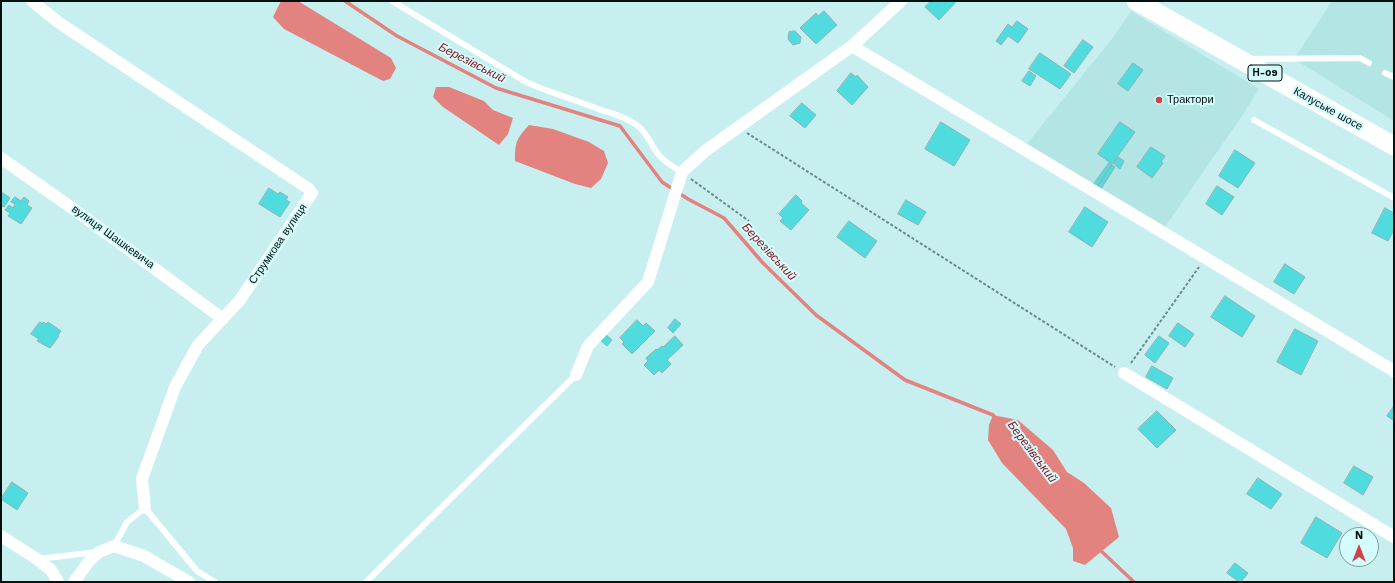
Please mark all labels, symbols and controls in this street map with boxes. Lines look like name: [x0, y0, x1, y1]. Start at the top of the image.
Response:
water label: Березівський: [436, 40, 508, 86]
road number: Н-09: [1248, 65, 1282, 81]
street label: Калуське шосе: [1291, 85, 1365, 133]
place label: Трактори: [1167, 93, 1214, 107]
marker: Трактори: [1154, 95, 1164, 105]
street label: Струмкова вулиця: [246, 201, 310, 287]
street label: вулиця Шашкевича: [69, 202, 157, 272]
water label: Березівський: [739, 220, 799, 284]
water label: Березівський: [1004, 418, 1060, 486]
north arrow: [1339, 527, 1379, 567]
text: N: [1355, 529, 1363, 542]

